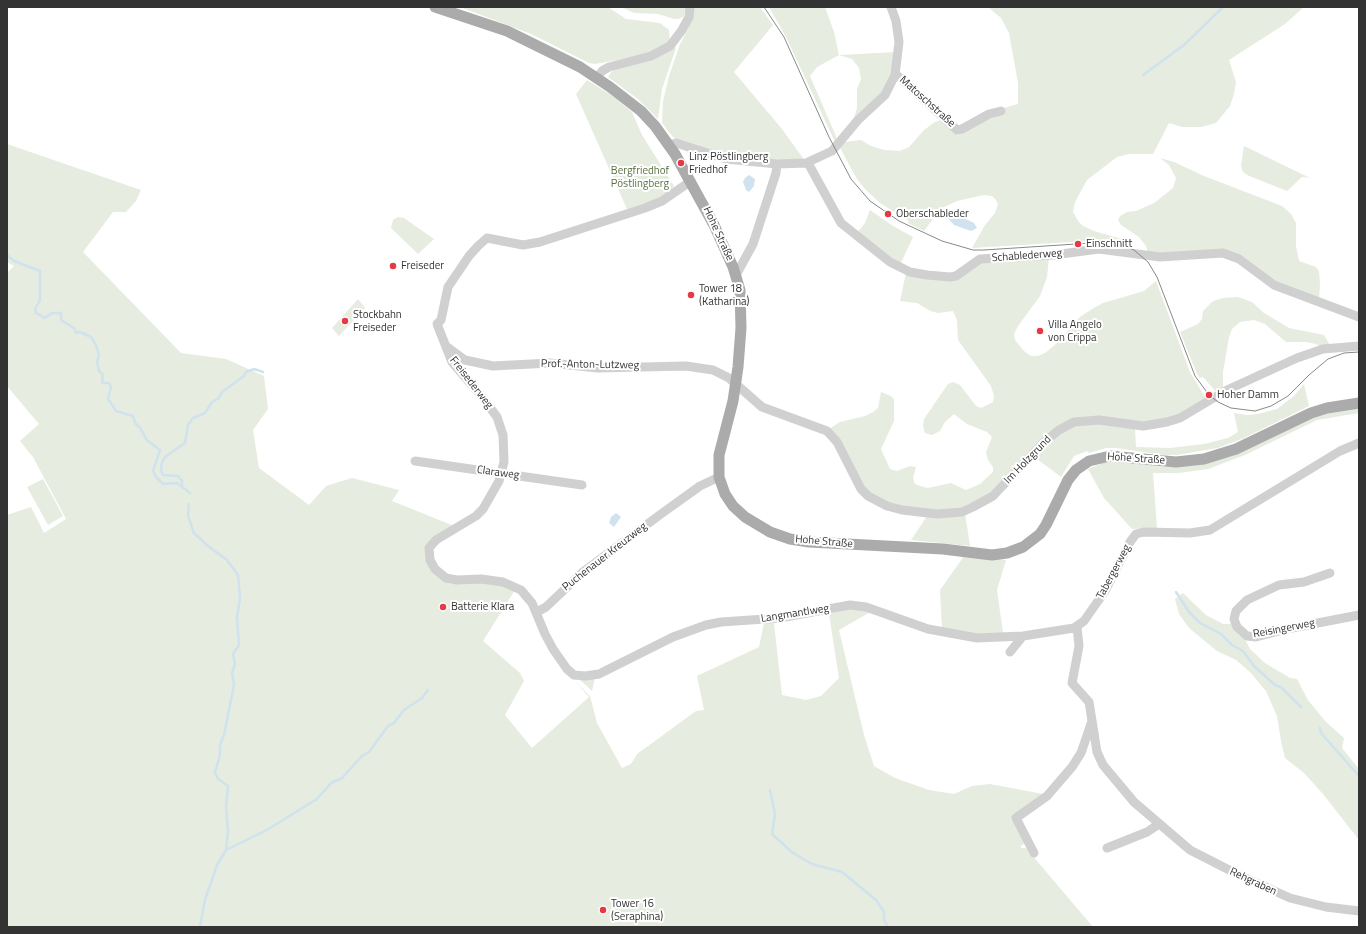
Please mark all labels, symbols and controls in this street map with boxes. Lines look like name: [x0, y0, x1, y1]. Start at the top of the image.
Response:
street label: Matoschstraße: [896, 74, 958, 130]
place label: Linz Pöstlingberg Friedhof: [689, 150, 769, 176]
marker: Linz Pöstlingberg Friedhof: [676, 158, 686, 168]
park label: Bergfriedhof Pöstlingberg: [611, 164, 669, 190]
street label: Hohe Straße: [700, 205, 736, 263]
place label: Oberschableder: [896, 207, 969, 221]
marker: Oberschableder: [883, 209, 893, 219]
place label: Einschnitt: [1086, 237, 1132, 251]
marker: Einschnitt: [1073, 239, 1083, 249]
street label: Schablederweg: [991, 247, 1063, 265]
place label: Freiseder: [401, 259, 444, 273]
marker: Freiseder: [388, 261, 398, 271]
place label: Tower 18 (Katharina): [699, 282, 749, 308]
marker: Tower 18 (Katharina): [686, 290, 696, 300]
place label: Stockbahn Freiseder: [353, 308, 402, 334]
marker: Stockbahn Freiseder: [340, 316, 350, 326]
place label: Villa Angelo von Crippa: [1048, 318, 1102, 344]
marker: Villa Angelo von Crippa: [1035, 326, 1045, 336]
street label: Freisederweg: [447, 354, 495, 412]
street label: Prof.-Anton-Lutzweg: [541, 358, 639, 372]
place label: Hoher Damm: [1217, 388, 1279, 402]
marker: Hoher Damm: [1204, 390, 1214, 400]
street label: Im Holzgrund: [1002, 433, 1054, 487]
street label: Hohe Straße: [1107, 450, 1165, 468]
street label: Claraweg: [476, 463, 520, 483]
street label: Puchenauer Kreuzweg: [560, 520, 650, 594]
street label: Hohe Straße: [795, 533, 853, 551]
street label: Tabergerweg: [1094, 542, 1134, 602]
place label: Batterie Klara: [451, 600, 514, 614]
marker: Batterie Klara: [438, 602, 448, 612]
street label: Langmantlweg: [760, 602, 830, 626]
street label: Reisingerweg: [1252, 617, 1316, 641]
street label: Rehgraben: [1227, 865, 1279, 899]
place label: Tower 16 (Seraphina): [611, 897, 663, 923]
marker: Tower 16 (Seraphina): [598, 905, 608, 915]

